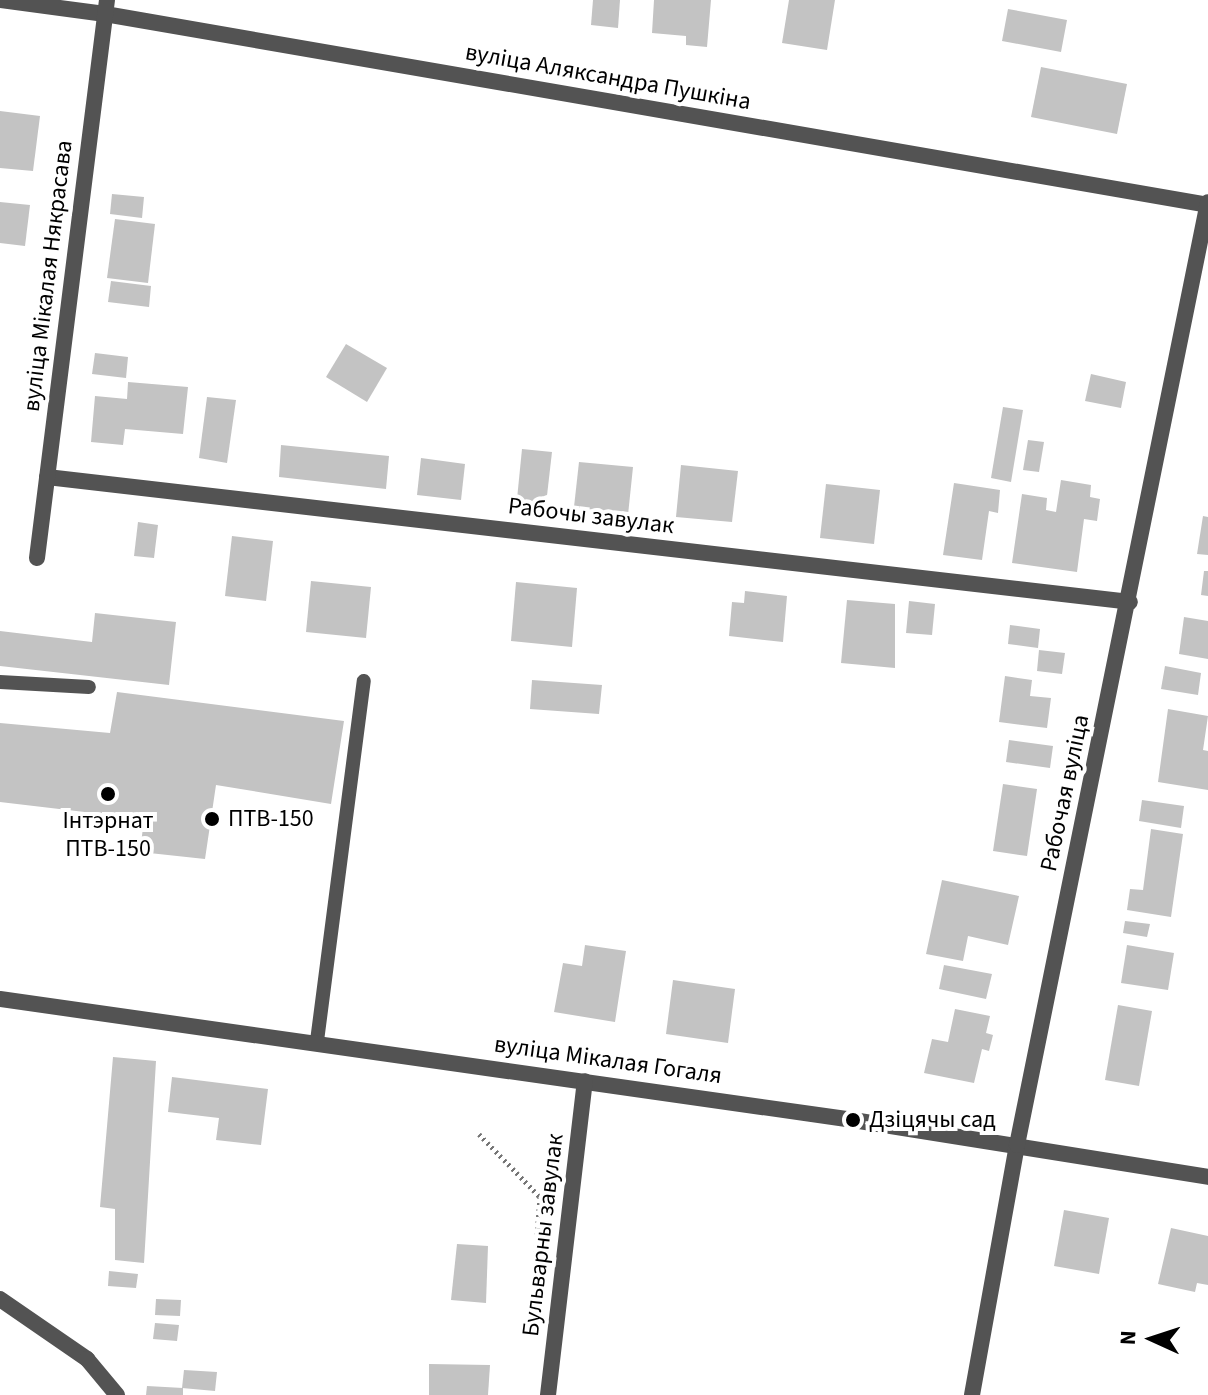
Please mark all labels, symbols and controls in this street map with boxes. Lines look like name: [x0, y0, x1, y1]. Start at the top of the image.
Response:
street label: вуліца Аляксандра Пушкіна: [463, 38, 753, 116]
street label: вуліца Мікалая Някрасава: [17, 139, 79, 413]
street label: Рабочы завулак: [506, 492, 676, 540]
street label: Рабочая вуліца: [1034, 712, 1096, 874]
marker: Інтэрнат ПТВ-150: [99, 785, 117, 803]
place label: ПТВ-150: [228, 805, 314, 833]
place label: Інтэрнат ПТВ-150: [62, 807, 154, 863]
marker: ПТВ-150: [203, 810, 221, 828]
street label: вуліца Мікалая Гогаля: [492, 1030, 724, 1090]
place label: Дзіцячы сад: [869, 1106, 996, 1134]
marker: Дзіцячы сад: [844, 1111, 862, 1129]
street label: Бульварны завулак: [516, 1132, 570, 1338]
north arrow: [1112, 1299, 1192, 1379]
text: N: [1112, 1330, 1144, 1346]

